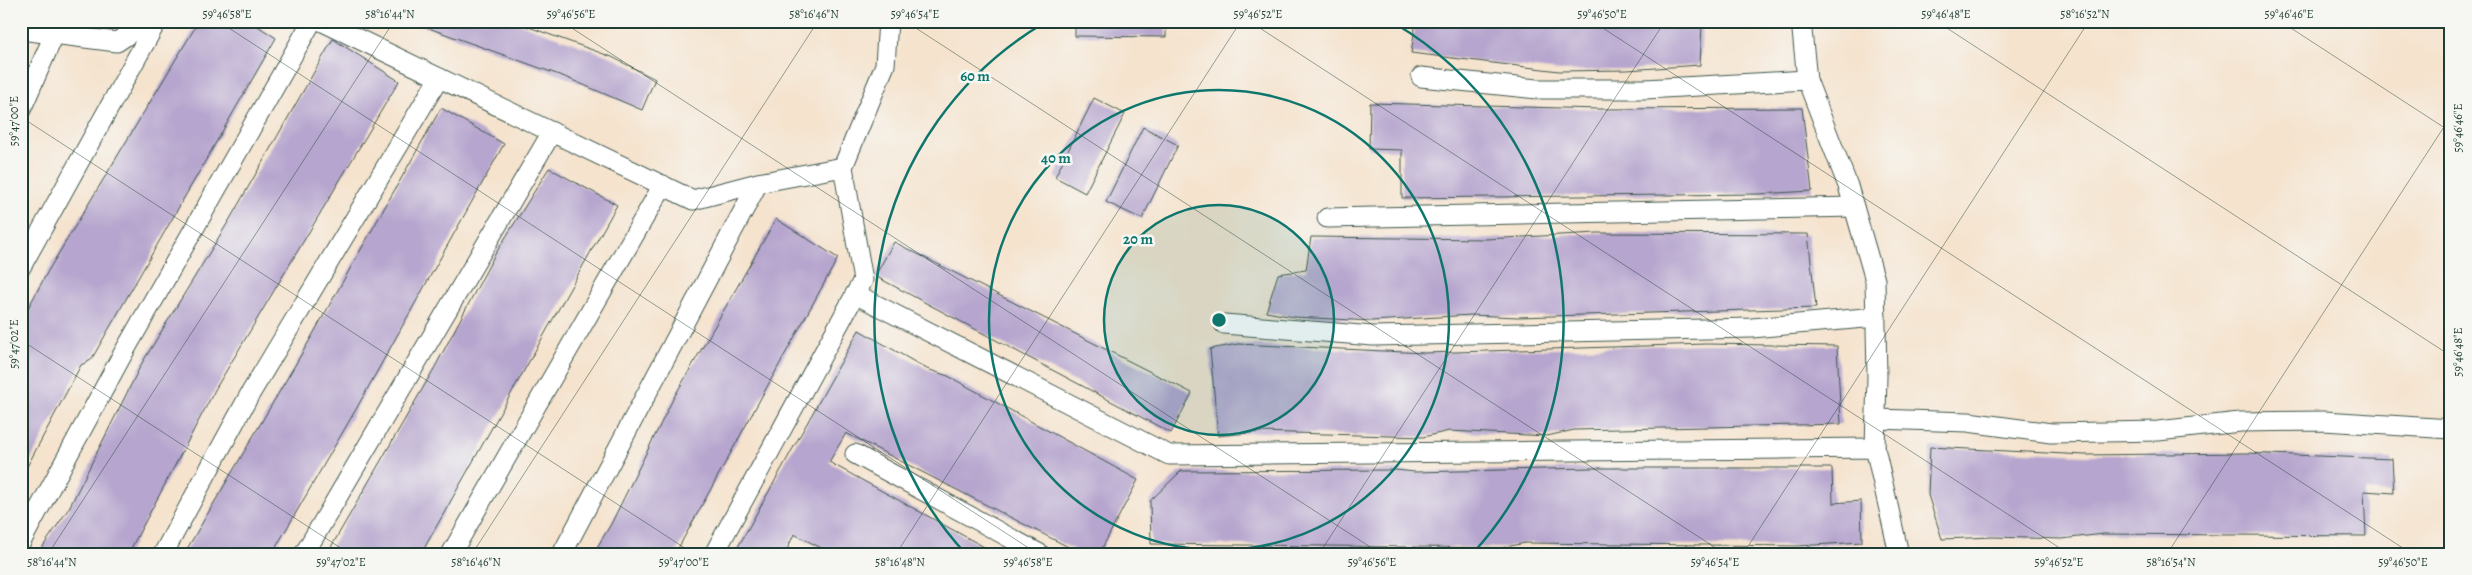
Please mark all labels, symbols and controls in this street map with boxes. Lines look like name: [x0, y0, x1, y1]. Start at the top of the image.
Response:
text: 59°46'58"E: [203, 6, 251, 22]
text: 58°16'44"N: [365, 6, 415, 22]
text: 59°46'56"E: [547, 6, 595, 22]
text: 58°16'46"N: [789, 6, 839, 22]
text: 59°46'54"E: [891, 6, 939, 22]
text: 59°46'52"E: [1234, 6, 1282, 22]
text: 59°46'50"E: [1577, 6, 1627, 22]
text: 59°46'48"E: [1921, 6, 1971, 22]
text: 58°16'52"N: [2060, 6, 2110, 22]
text: 59°46'46"E: [2265, 6, 2313, 22]
text: 60 m: [960, 66, 990, 86]
text: 59°47'00"E: [6, 96, 22, 146]
text: 59°46'46"E: [2450, 104, 2466, 152]
text: 40 m: [1041, 148, 1071, 168]
text: 20 m: [1123, 229, 1153, 249]
centre of rings: [1210, 311, 1228, 329]
text: 59°47'02"E: [6, 319, 22, 369]
text: 59°46'48"E: [2450, 327, 2466, 377]
text: 58°16'44"N: [27, 554, 77, 570]
text: 59°47'02"E: [316, 554, 366, 570]
text: 58°16'46"N: [451, 554, 501, 570]
text: 59°47'00"E: [659, 554, 709, 570]
text: 58°16'48"N: [875, 554, 925, 570]
text: 59°46'58"E: [1004, 554, 1052, 570]
text: 59°46'56"E: [1348, 554, 1396, 570]
text: 59°46'54"E: [1691, 554, 1739, 570]
text: 59°46'52"E: [2035, 554, 2083, 570]
text: 58°16'54"N: [2146, 554, 2196, 570]
text: 59°46'50"E: [2378, 554, 2428, 570]

